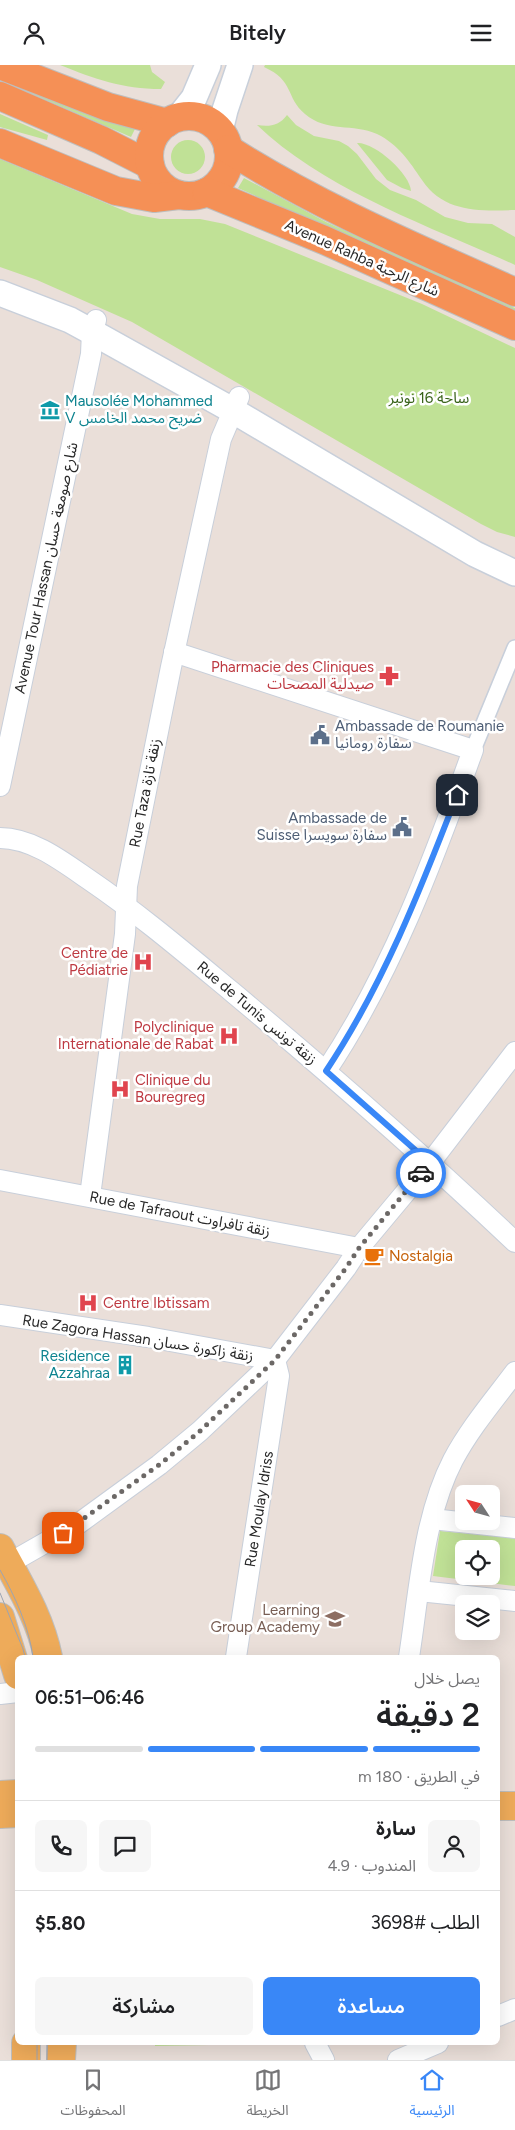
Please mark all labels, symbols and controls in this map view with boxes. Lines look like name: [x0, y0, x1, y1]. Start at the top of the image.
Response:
icon: person: [20, 19, 48, 47]
text: Bitely: [229, 19, 286, 46]
icon: menu: [467, 19, 495, 47]
street label: Avenue Rahba شارع الرحبة: [281, 216, 442, 303]
park label: ساحة 16 نونبر: [388, 389, 470, 407]
place label: Mausolée Mohammed V ضريح محمد الخامس: [65, 392, 213, 430]
museum icon: Mausolée Mohammed V ضريح محمد الخامس: [39, 399, 61, 421]
street label: Avenue Tour Hassan شارع صومعة حسان: [11, 440, 84, 696]
place label: Pharmacie des Cliniques صيدلية المصحات: [211, 658, 374, 693]
pharmacy icon: Pharmacie des Cliniques صيدلية المصحات: [378, 665, 400, 687]
place label: Ambassade de Roumanie سفارة رومانيا: [335, 717, 504, 752]
public building icon: Ambassade de Roumanie سفارة رومانيا: [309, 724, 331, 746]
street label: Rue Taza زنقة تازة: [126, 737, 164, 849]
pin: [436, 774, 478, 816]
icon: home: [443, 781, 471, 809]
place label: Ambassade de Suisse سفارة سويسرا: [257, 809, 387, 844]
public building icon: Ambassade de Suisse سفارة سويسرا: [391, 816, 413, 838]
place label: Centre de Pédiatrie: [61, 944, 128, 979]
hospital icon: Centre de Pédiatrie: [132, 951, 154, 973]
street label: Rue de Tunis زنقة تونس: [193, 958, 321, 1068]
place label: Polyclinique Internationale de Rabat: [58, 1018, 214, 1053]
hospital icon: Polyclinique Internationale de Rabat: [218, 1025, 240, 1047]
place label: Clinique du Bouregreg: [135, 1071, 211, 1106]
hospital icon: Clinique du Bouregreg: [109, 1078, 131, 1100]
courier: [396, 1148, 446, 1198]
icon: car: [407, 1159, 435, 1187]
street label: Rue de Tafraout زنقة تافراوت: [88, 1188, 272, 1240]
cafe icon: Nostalgia: [363, 1245, 385, 1267]
place label: Nostalgia: [389, 1247, 453, 1265]
hospital icon: Centre Ibtissam: [77, 1292, 99, 1314]
place label: Centre Ibtissam: [103, 1294, 209, 1312]
street label: Rue Zagora Hassan زنقة زاكورة حسان: [21, 1311, 255, 1365]
place label: Residence Azzahraa: [40, 1347, 110, 1382]
building icon: Residence Azzahraa: [114, 1354, 136, 1376]
street label: Rue Moulay Idriss: [241, 1450, 277, 1568]
north arrow: [455, 1485, 500, 1530]
map controls: [455, 1485, 500, 1640]
pin: [42, 1512, 84, 1554]
icon: bag: [49, 1519, 77, 1547]
button: locate: [455, 1540, 500, 1585]
button: layers: [455, 1595, 500, 1640]
place label: Learning Group Academy: [211, 1601, 320, 1636]
school or university icon: Learning Group Academy: [324, 1608, 346, 1630]
text: يصل خلال: [414, 1669, 480, 1688]
text: 06:46–06:51: [35, 1686, 144, 1709]
text: 2 دقيقة: [376, 1696, 480, 1734]
text: في الطريق · 180 m: [358, 1767, 480, 1786]
text: سارة: [376, 1817, 416, 1840]
button: phone: [35, 1820, 87, 1872]
button: chat: [99, 1820, 151, 1872]
button: person: [428, 1820, 480, 1872]
text: المندوب · 4.9: [327, 1856, 416, 1875]
text: الطلب #3698: [370, 1911, 480, 1934]
text: $5.80: [35, 1912, 85, 1935]
button: مشاركة: [35, 1977, 253, 2035]
button: مساعدة: [263, 1977, 480, 2035]
tab: المحفوظات: [61, 2066, 126, 2125]
tab: الخريطة: [247, 2066, 288, 2125]
tab: الرئيسية: [409, 2066, 455, 2125]

